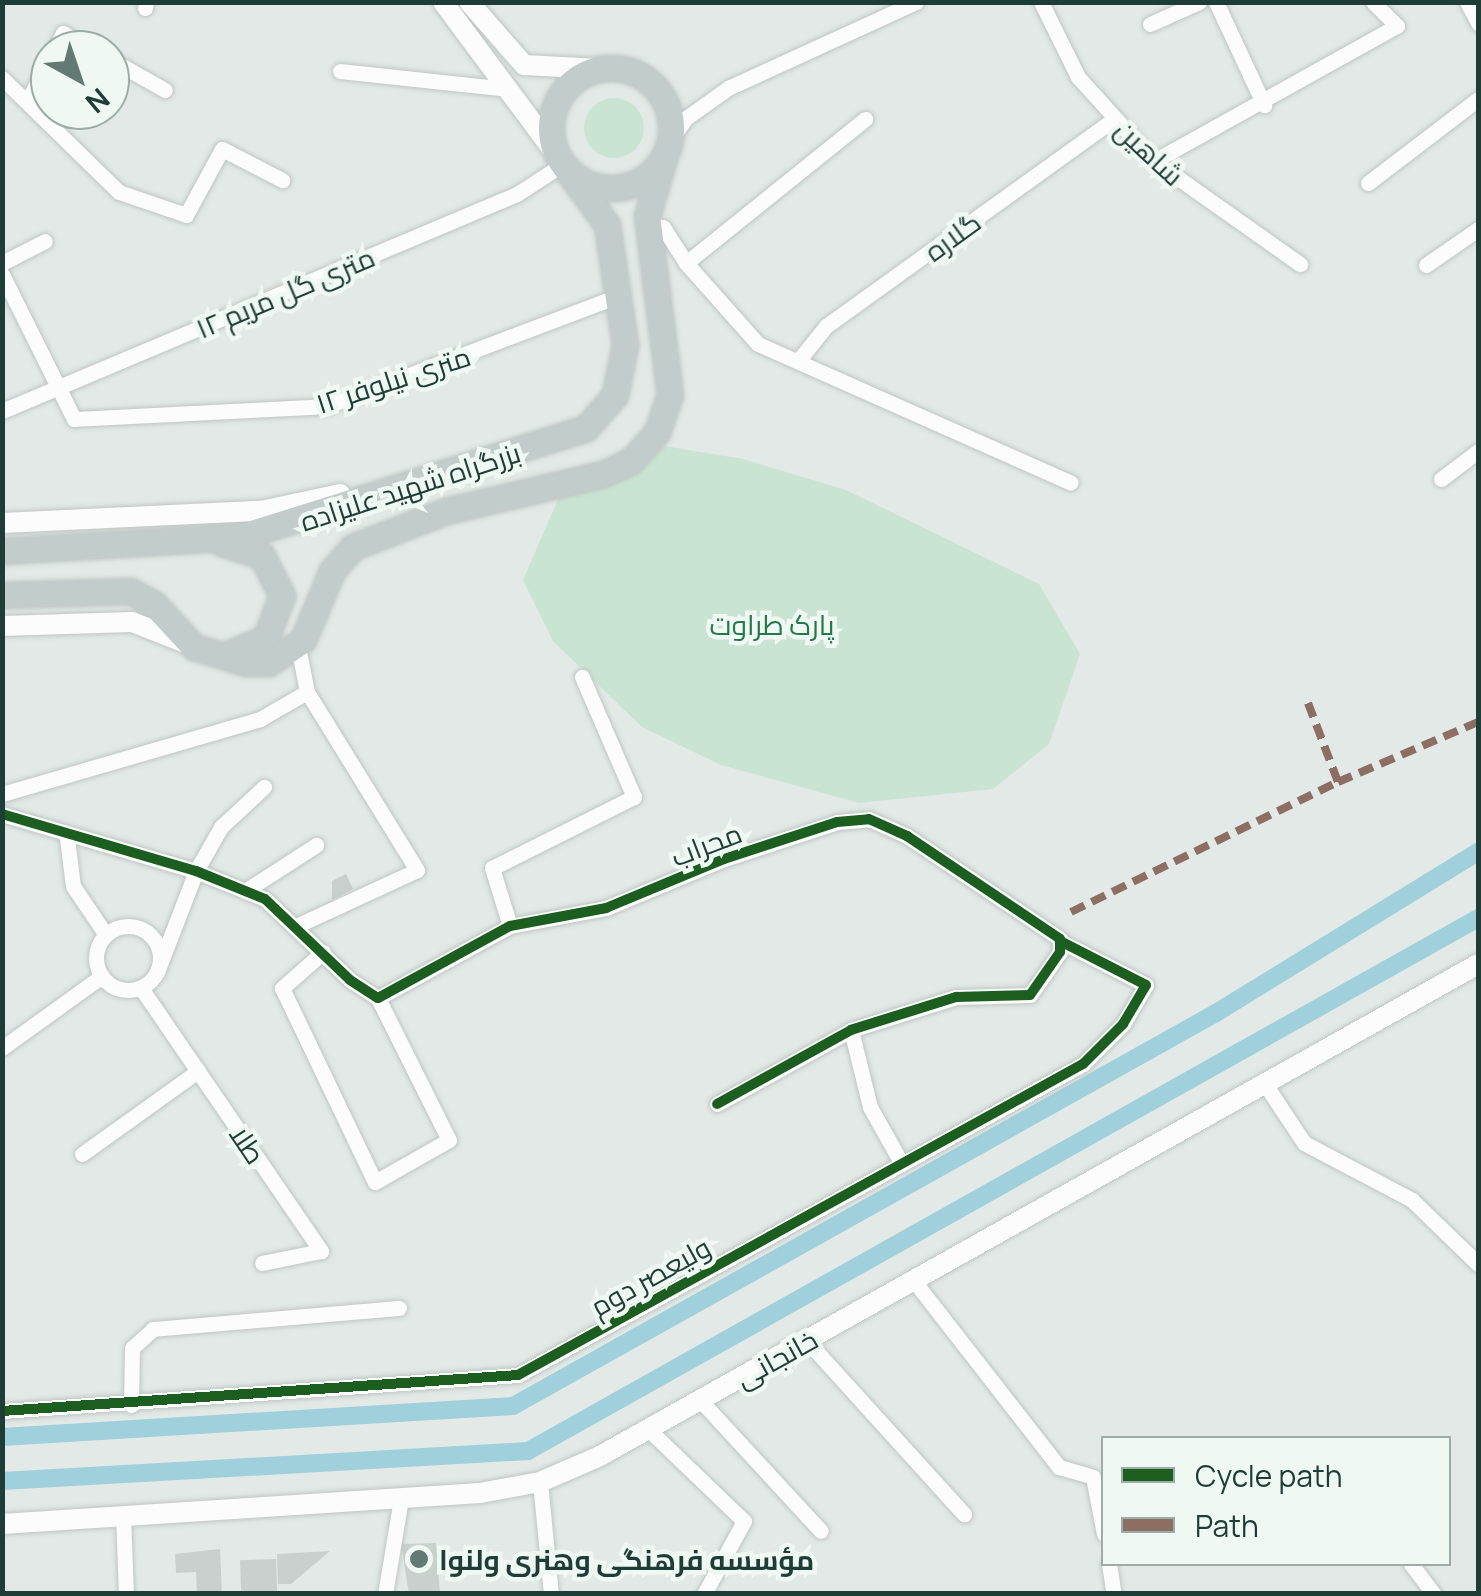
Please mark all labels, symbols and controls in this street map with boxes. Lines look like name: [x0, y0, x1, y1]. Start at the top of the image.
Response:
north arrow: [30, 30, 130, 130]
text: N: [78, 80, 118, 122]
street label: شاهین: [1109, 112, 1191, 192]
street label: گلاره: [917, 204, 987, 268]
street label: ۱۲ متری گل مریم: [191, 239, 379, 345]
street label: ۱۲ متری نیلوفر: [312, 338, 474, 420]
street label: بزرگراه شهید علیزاده: [296, 435, 524, 537]
park label: پارک طراوت: [710, 607, 834, 641]
street label: محراب: [666, 815, 746, 873]
street label: طلا: [223, 1118, 273, 1170]
street label: ولیعصر دوم: [584, 1229, 716, 1323]
street label: خانجانی: [729, 1322, 823, 1394]
legend: [1101, 1436, 1451, 1566]
text: Cycle path: [1195, 1455, 1343, 1496]
text: Path: [1195, 1505, 1259, 1546]
place label: مؤسسه فرهنگی وهنری ولنوا: [439, 1542, 814, 1576]
marker: مؤسسه فرهنگی وهنری ولنوا: [408, 1548, 430, 1570]

